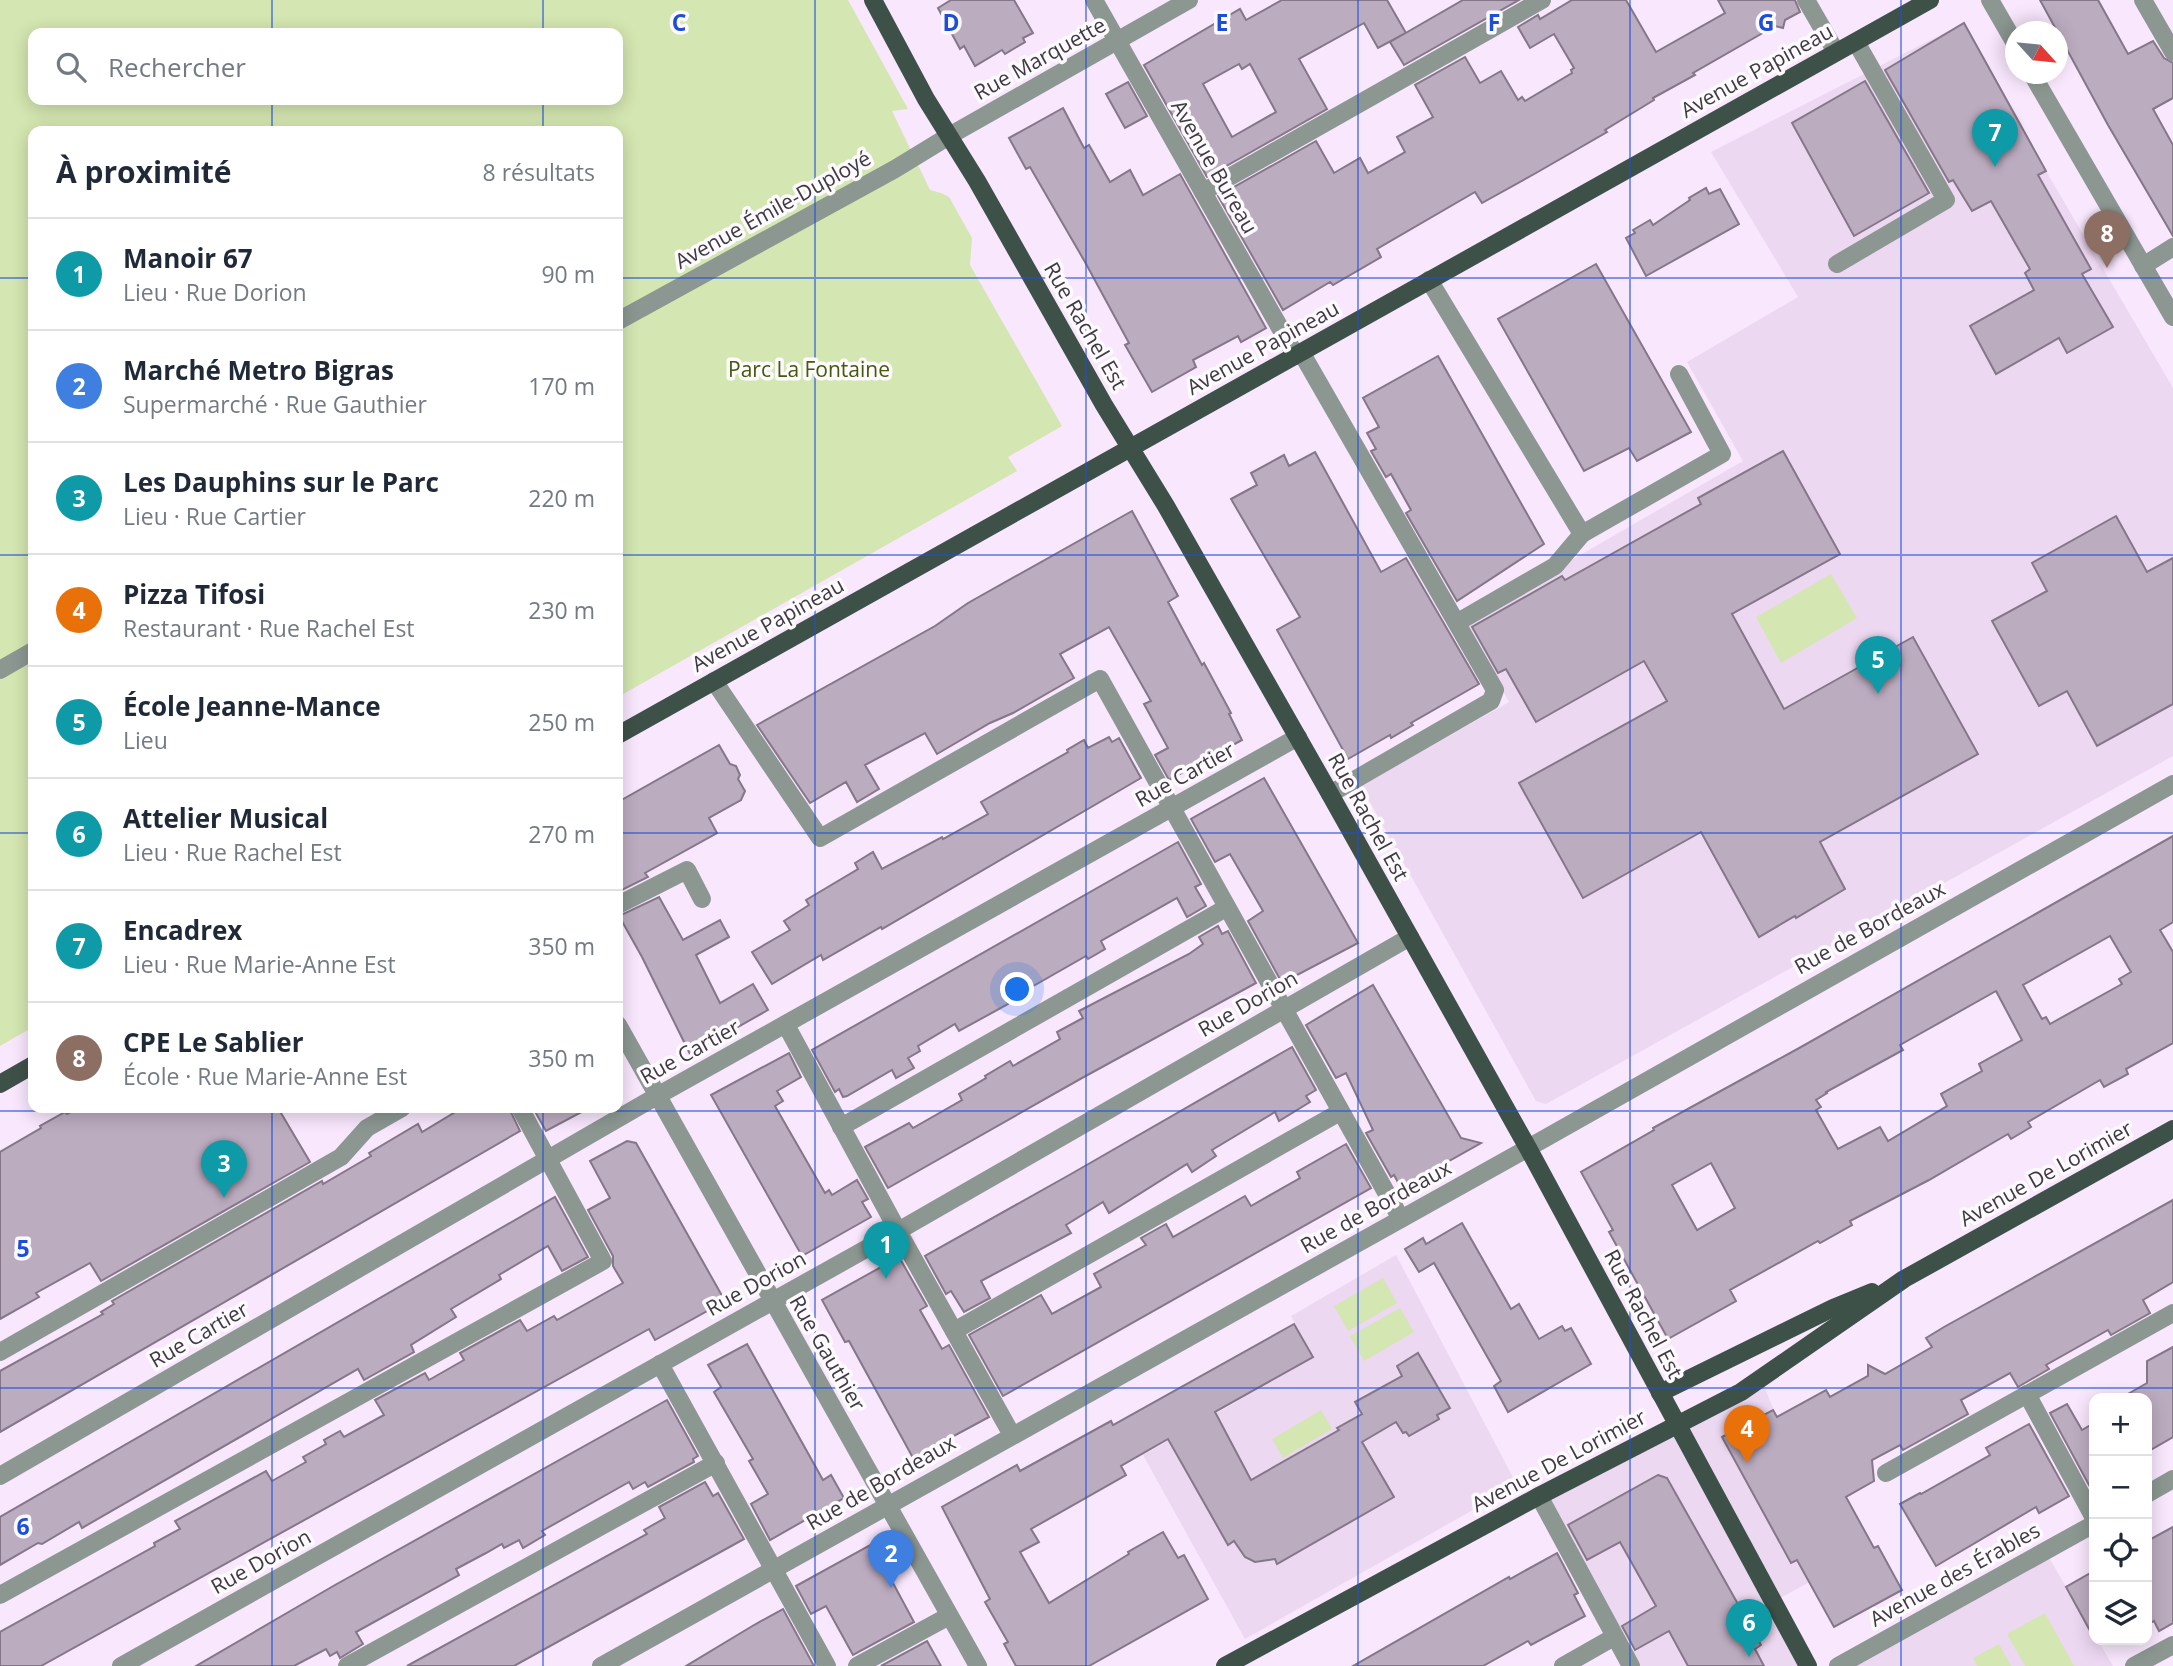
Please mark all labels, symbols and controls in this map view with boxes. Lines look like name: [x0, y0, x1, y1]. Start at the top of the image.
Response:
text: C: [672, 6, 686, 38]
text: D: [942, 6, 960, 38]
text: E: [1216, 6, 1228, 38]
text: F: [1488, 6, 1500, 38]
text: G: [1758, 6, 1774, 38]
street label: Rue Marquette: [969, 10, 1110, 106]
street label: Avenue Papineau: [1675, 17, 1838, 124]
north arrow: [2005, 21, 2068, 84]
search box: [28, 28, 623, 105]
icon: search: [52, 48, 90, 86]
text: Rechercher: [108, 49, 246, 85]
street label: Avenue Bureau: [1165, 95, 1264, 238]
pin: 7: [1972, 109, 2018, 167]
street label: Avenue Émile-Duployé: [669, 144, 876, 275]
text: À proximité: [56, 151, 232, 192]
text: 8 résultats: [483, 156, 595, 188]
pin: 8: [2084, 210, 2130, 268]
text: Manoir 67: [123, 240, 253, 276]
street label: Rue Rachel Est: [1038, 257, 1134, 394]
text: 1: [72, 258, 86, 290]
text: 90 m: [541, 258, 595, 290]
text: Lieu · Rue Dorion: [123, 276, 307, 308]
street label: Avenue Papineau: [1181, 294, 1344, 401]
text: Marché Metro Bigras: [123, 352, 394, 388]
park label: Parc La Fontaine: [728, 355, 890, 383]
text: 2: [72, 370, 86, 402]
text: 170 m: [528, 370, 595, 402]
text: Supermarché · Rue Gauthier: [123, 388, 427, 420]
text: Les Dauphins sur le Parc: [123, 464, 439, 500]
text: 3: [72, 482, 86, 514]
text: 220 m: [528, 482, 595, 514]
text: Lieu · Rue Cartier: [123, 500, 306, 532]
street label: Avenue Papineau: [686, 571, 849, 678]
text: Pizza Tifosi: [123, 576, 265, 612]
text: 4: [72, 594, 86, 626]
text: 230 m: [528, 594, 595, 626]
text: Restaurant · Rue Rachel Est: [123, 612, 415, 644]
pin: 5: [1855, 636, 1901, 694]
text: École Jeanne-Mance: [123, 688, 381, 724]
text: 5: [72, 706, 86, 738]
text: 250 m: [528, 706, 595, 738]
text: Lieu: [123, 724, 168, 756]
street label: Rue Cartier: [1130, 735, 1240, 813]
street label: Rue Rachel Est: [1322, 747, 1416, 886]
text: Attelier Musical: [123, 800, 328, 836]
text: 6: [72, 818, 86, 850]
text: 270 m: [528, 818, 595, 850]
text: Lieu · Rue Rachel Est: [123, 836, 342, 868]
street label: Rue de Bordeaux: [1789, 874, 1950, 980]
text: Encadrex: [123, 912, 242, 948]
text: 7: [72, 930, 86, 962]
text: 350 m: [528, 930, 595, 962]
text: Lieu · Rue Marie-Anne Est: [123, 948, 396, 980]
street label: Rue Dorion: [1193, 963, 1302, 1043]
your location: [1000, 972, 1034, 1006]
street label: Rue Cartier: [635, 1012, 745, 1090]
text: CPE Le Sablier: [123, 1024, 304, 1060]
text: 8: [72, 1042, 86, 1074]
text: 350 m: [528, 1042, 595, 1074]
text: École · Rue Marie-Anne Est: [123, 1060, 407, 1092]
street label: Avenue De Lorimier: [1954, 1114, 2137, 1232]
pin: 3: [201, 1140, 247, 1198]
street label: Rue de Bordeaux: [1295, 1153, 1456, 1259]
pin: 1: [863, 1221, 909, 1279]
text: 5: [16, 1232, 30, 1264]
street label: Rue Dorion: [700, 1244, 811, 1322]
street label: Rue Rachel Est: [1598, 1244, 1690, 1383]
street label: Rue Gauthier: [784, 1290, 872, 1416]
street label: Rue Cartier: [144, 1294, 253, 1374]
map controls: [2089, 1393, 2152, 1645]
button: +: [2089, 1393, 2152, 1456]
street label: Avenue De Lorimier: [1466, 1402, 1651, 1518]
pin: 4: [1724, 1405, 1770, 1463]
street label: Rue de Bordeaux: [801, 1428, 960, 1536]
button: −: [2089, 1456, 2152, 1519]
text: 6: [16, 1510, 30, 1542]
street label: Avenue des Érables: [1864, 1516, 2045, 1633]
button: locate: [2089, 1519, 2152, 1582]
street label: Rue Dorion: [205, 1522, 316, 1600]
pin: 2: [868, 1530, 914, 1588]
button: layers: [2089, 1582, 2152, 1645]
pin: 6: [1726, 1599, 1772, 1657]

